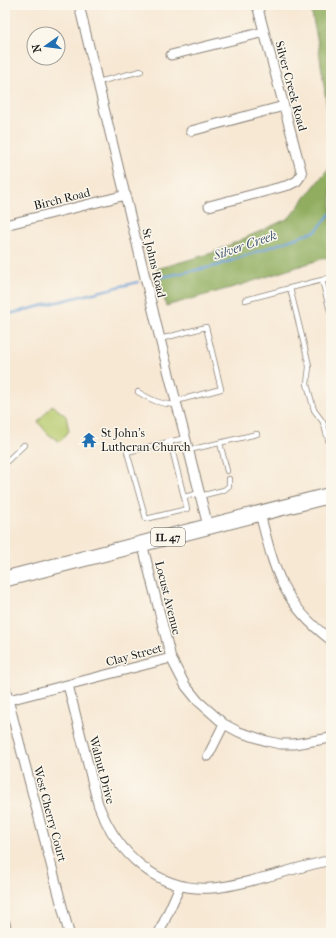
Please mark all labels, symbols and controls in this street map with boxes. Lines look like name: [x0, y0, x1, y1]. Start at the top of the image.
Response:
north arrow: [26, 26, 66, 66]
street label: Silver Creek Road: [272, 39, 310, 133]
text: N: [29, 42, 44, 54]
street label: Birch Road: [32, 185, 92, 213]
street label: St Johns Road: [139, 227, 169, 299]
water label: Silver Creek: [210, 227, 279, 263]
place label: St John's Lutheran Church: [101, 426, 191, 454]
temple icon: St John's Lutheran Church: [80, 431, 98, 449]
road number: IL 47: [151, 528, 185, 546]
street label: Locust Avenue: [152, 560, 184, 636]
street label: Clay Street: [104, 641, 164, 669]
street label: Walnut Drive: [86, 734, 118, 805]
street label: West Cherry Court: [30, 764, 70, 864]

